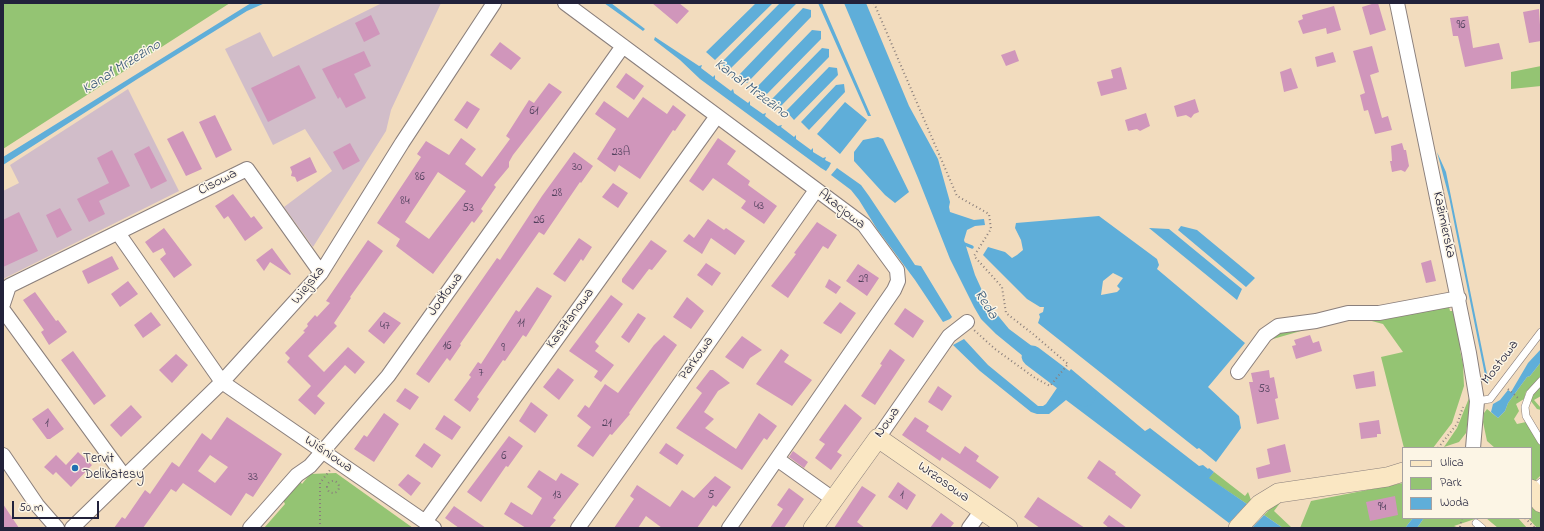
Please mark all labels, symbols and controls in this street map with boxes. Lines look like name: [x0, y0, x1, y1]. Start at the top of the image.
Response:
house number: 96: [1457, 19, 1465, 33]
water label: Kanał Mrzezino: [80, 37, 164, 99]
water label: Kanał Mrzezino: [710, 56, 792, 124]
house number: 61: [529, 105, 539, 119]
house number: 23A: [612, 146, 630, 160]
house number: 30: [572, 161, 582, 175]
street label: Cisowa: [196, 166, 240, 200]
house number: 86: [415, 171, 425, 185]
street label: Akacjowa: [814, 186, 868, 234]
house number: 28: [552, 187, 562, 201]
street label: Kazimierska: [1428, 190, 1458, 260]
house number: 84: [400, 195, 410, 209]
house number: 43: [754, 200, 764, 214]
house number: 53: [462, 202, 474, 216]
house number: 26: [533, 214, 545, 228]
street label: Wiejska: [289, 264, 329, 308]
street label: Jodłowa: [425, 270, 467, 320]
house number: 29: [858, 273, 868, 287]
street label: Kasztanowa: [543, 286, 599, 352]
water label: Reda: [969, 287, 1001, 323]
house number: 11: [517, 317, 525, 331]
house number: 47: [380, 320, 390, 334]
street label: Parkowa: [676, 334, 718, 384]
street label: Mostowa: [1479, 337, 1523, 389]
house number: 16: [442, 340, 452, 354]
house number: 9: [501, 342, 505, 356]
house number: 7: [479, 367, 483, 381]
house number: 53: [1258, 383, 1270, 397]
street label: Nowa: [872, 404, 904, 442]
house number: 1: [45, 417, 49, 431]
house number: 21: [602, 417, 612, 431]
street label: Wiśniowa: [301, 433, 355, 477]
legend: [1402, 447, 1532, 519]
house number: 6: [501, 450, 507, 464]
place label: Tervit Delikatesy: [83, 452, 144, 484]
text: Ulica: [1440, 454, 1464, 472]
street label: Wrzosowa: [914, 459, 972, 507]
marker: Tervit Delikatesy: [70, 463, 80, 473]
house number: 33: [248, 471, 258, 485]
text: Park: [1440, 474, 1462, 492]
house number: 13: [553, 489, 561, 503]
house number: 5: [708, 489, 714, 503]
house number: 1: [900, 489, 904, 503]
scale bar: [14, 493, 101, 519]
text: Woda: [1440, 494, 1469, 512]
text: 50 m: [19, 499, 43, 517]
house number: 94: [1378, 501, 1386, 515]

